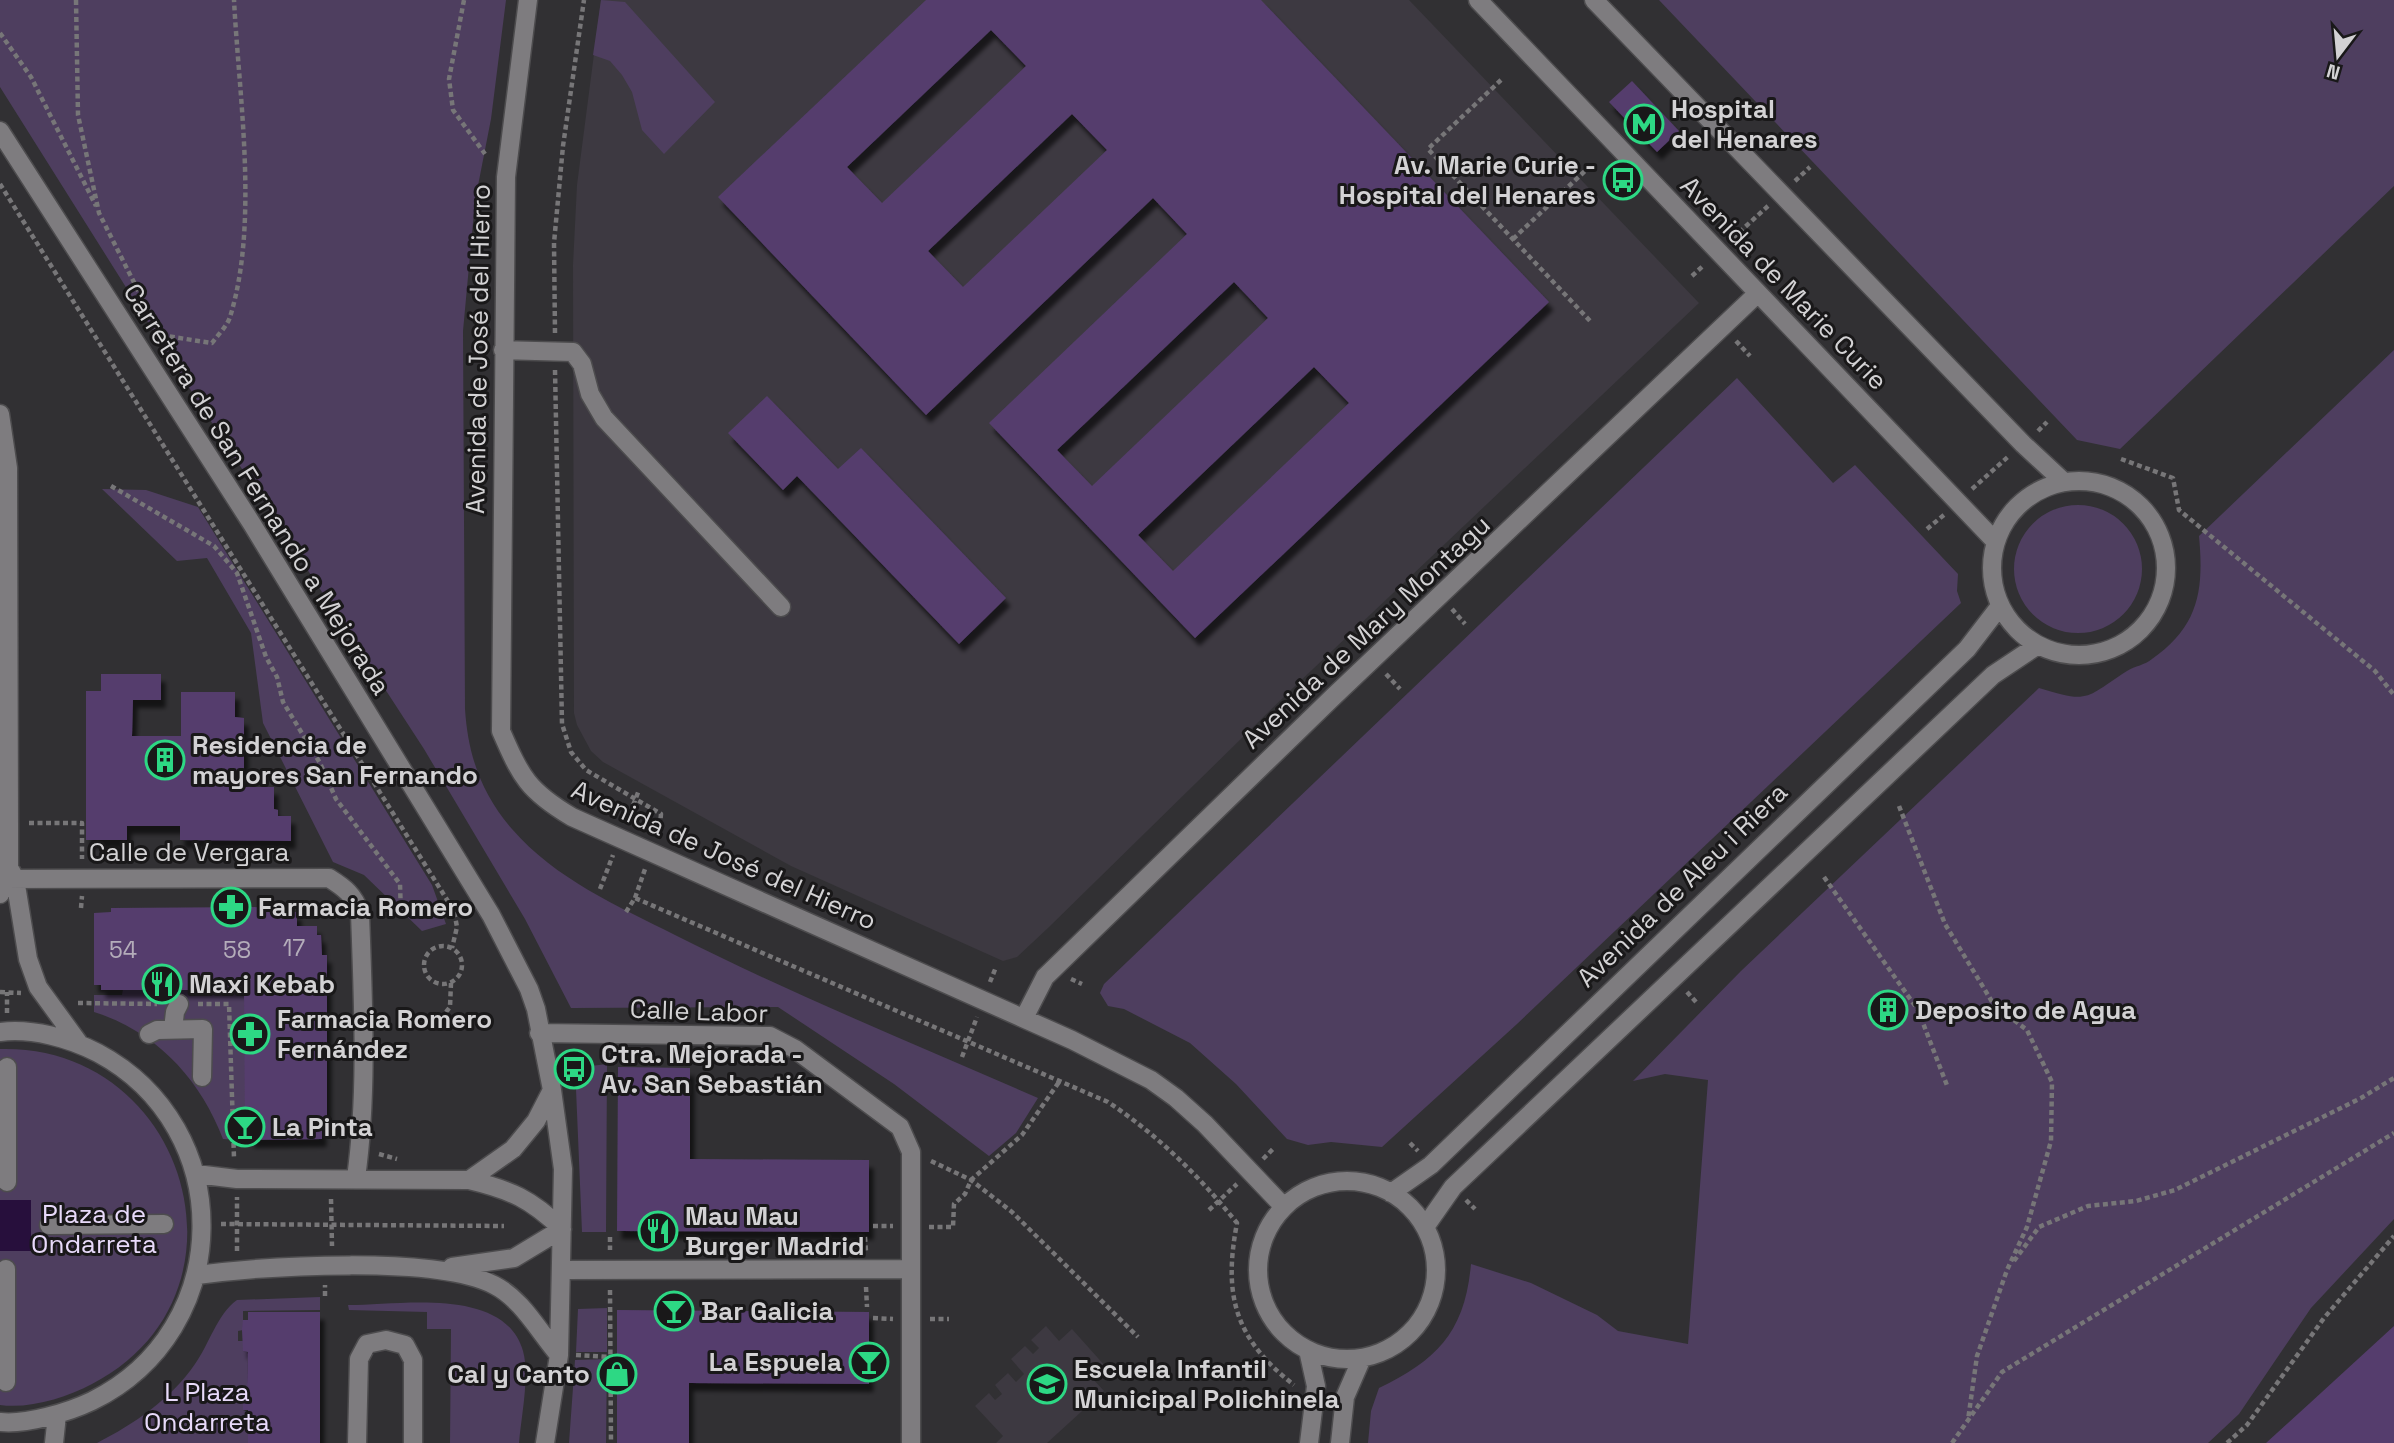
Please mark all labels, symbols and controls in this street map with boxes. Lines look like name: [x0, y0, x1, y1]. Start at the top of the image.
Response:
north arrow: [2303, 21, 2373, 91]
text: N: [2324, 58, 2343, 86]
place label: Hospital del Henares: [1671, 92, 1818, 156]
metro station icon: Hospital del Henares: [1623, 103, 1665, 145]
place label: Av. Marie Curie - Hospital del Henares: [1339, 148, 1596, 212]
bus stop icon: Av. Marie Curie - Hospital del Henares: [1602, 159, 1644, 201]
street label: Avenida de Marie Curie: [1673, 169, 1895, 397]
street label: Avenida de José del Hierro: [458, 184, 498, 514]
street label: Carretera de San Fernando a Mejorada: [116, 277, 398, 701]
street label: Avenida de Mary Montagu: [1235, 508, 1497, 756]
place label: Residencia de mayores San Fernando: [192, 728, 478, 792]
building icon: Residencia de mayores San Fernando: [144, 739, 186, 781]
street label: Avenida de José del Hierro: [566, 772, 882, 938]
street label: Avenida de Aleu i Riera: [1569, 775, 1795, 995]
street label: Calle de Vergara: [89, 835, 289, 869]
pharmacy icon: Farmacia Romero: [210, 886, 252, 928]
place label: Farmacia Romero: [258, 890, 473, 924]
house number: 17: [283, 933, 305, 963]
house number: 54: [109, 935, 137, 965]
house number: 58: [223, 935, 251, 965]
restaurant icon: Maxi Kebab: [141, 963, 183, 1005]
place label: Maxi Kebab: [189, 967, 335, 1001]
building icon: Deposito de Agua: [1867, 989, 1909, 1031]
street label: Calle Labor: [629, 992, 769, 1030]
place label: Deposito de Agua: [1915, 993, 2136, 1027]
place label: Farmacia Romero Fernández: [277, 1002, 492, 1066]
pharmacy icon: Farmacia Romero Fernández: [229, 1013, 271, 1055]
place label: Ctra. Mejorada - Av. San Sebastián: [601, 1037, 823, 1101]
bus stop icon: Ctra. Mejorada - Av. San Sebastián: [553, 1048, 595, 1090]
bar icon: La Pinta: [224, 1106, 266, 1148]
place label: La Pinta: [272, 1110, 373, 1144]
park label: Plaza de Ondarreta: [31, 1197, 157, 1261]
place label: Mau Mau Burger Madrid: [685, 1199, 865, 1263]
restaurant icon: Mau Mau Burger Madrid: [637, 1210, 679, 1252]
bar icon: Bar Galicia: [653, 1290, 695, 1332]
place label: Bar Galicia: [701, 1294, 833, 1328]
bar icon: La Espuela: [848, 1341, 890, 1383]
place label: La Espuela: [709, 1345, 842, 1379]
place label: Escuela Infantil Municipal Polichinela: [1074, 1352, 1339, 1416]
shop icon: Cal y Canto: [596, 1353, 638, 1395]
place label: Cal y Canto: [447, 1357, 590, 1391]
school or university icon: Escuela Infantil Municipal Polichinela: [1026, 1363, 1068, 1405]
park label: L Plaza Ondarreta: [144, 1375, 270, 1439]

